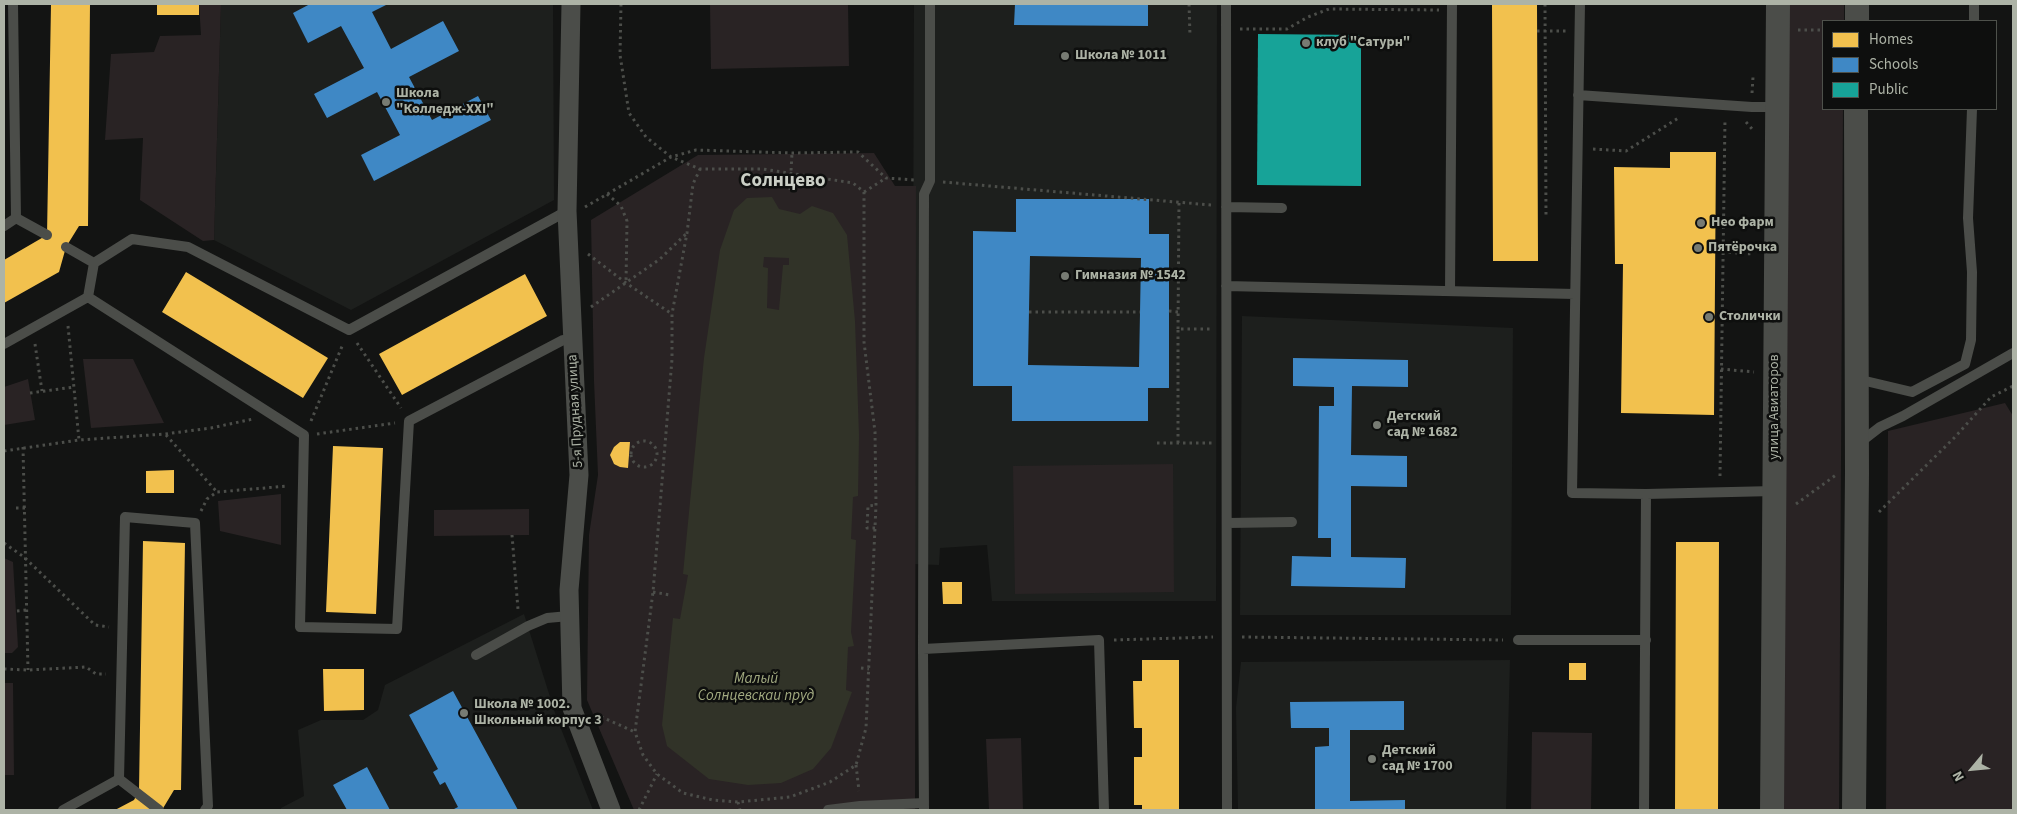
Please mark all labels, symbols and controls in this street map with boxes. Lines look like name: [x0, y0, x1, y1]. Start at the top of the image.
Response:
legend: [1822, 20, 1997, 110]
text: Homes: [1869, 29, 1913, 50]
place label: клуб "Сатурн": [1316, 35, 1410, 51]
marker: клуб "Сатурн": [1300, 37, 1312, 49]
place label: Школа № 1011: [1075, 48, 1167, 64]
marker: Школа № 1011: [1059, 50, 1071, 62]
text: Schools: [1869, 54, 1918, 75]
text: Public: [1869, 79, 1908, 100]
place label: Школа "Колледж-XXI": [396, 86, 494, 118]
marker: Школа "Колледж-XXI": [380, 96, 392, 108]
district label: Солнцево: [740, 171, 826, 193]
place label: Нео фарм: [1711, 215, 1774, 231]
marker: Нео фарм: [1695, 217, 1707, 229]
place label: Пятёрочка: [1708, 240, 1777, 256]
marker: Пятёрочка: [1692, 242, 1704, 254]
place label: Гимназия № 1542: [1075, 268, 1186, 284]
marker: Гимназия № 1542: [1059, 270, 1071, 282]
place label: Столички: [1719, 309, 1781, 325]
marker: Столички: [1703, 311, 1715, 323]
street label: 5-я Прудная улица: [565, 354, 587, 468]
street label: улица Авиаторов: [1767, 354, 1783, 460]
place label: Детский сад № 1682: [1387, 409, 1458, 442]
marker: Детский сад № 1682: [1371, 419, 1383, 431]
water label: Малый Солнцевскаи пруд: [698, 671, 814, 706]
place label: Школа № 1002. Школьный корпус 3: [474, 697, 602, 730]
marker: Школа № 1002. Школьный корпус 3: [458, 707, 470, 719]
place label: Детский сад № 1700: [1382, 743, 1453, 776]
north arrow: [1947, 744, 1997, 794]
marker: Детский сад № 1700: [1366, 753, 1378, 765]
text: N: [1948, 767, 1970, 785]

